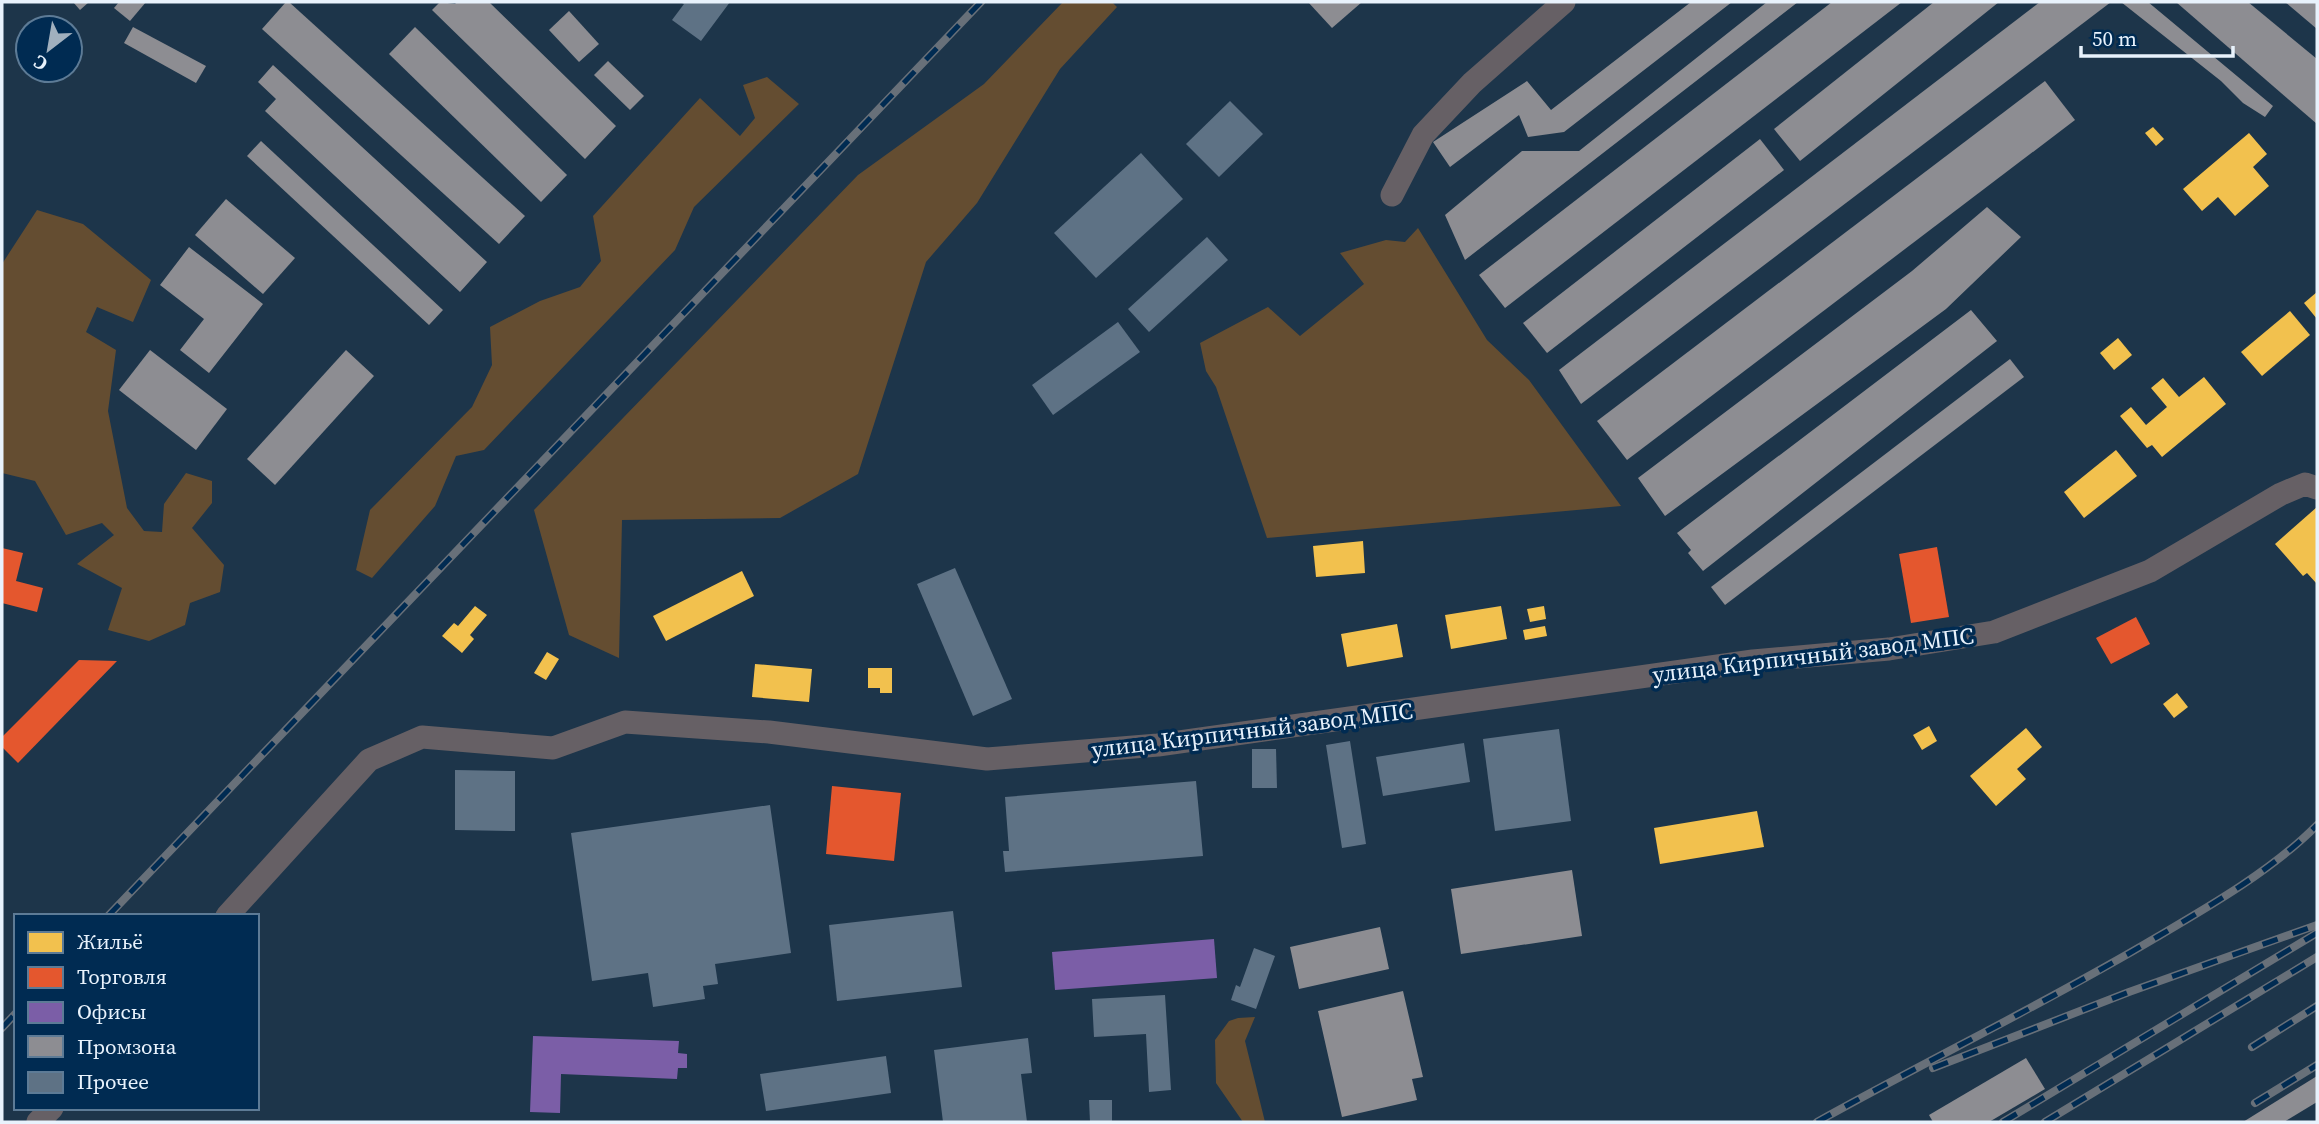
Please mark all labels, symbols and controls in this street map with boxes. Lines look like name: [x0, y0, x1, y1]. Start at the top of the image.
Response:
north arrow: [14, 14, 84, 84]
scale bar: [2081, 14, 2233, 58]
text: 50 m: [2092, 24, 2137, 53]
text: С: [28, 49, 52, 78]
street label: улица Кирпичный завод МПС: [1650, 619, 1976, 691]
street label: улица Кирпичный завод МПС: [1089, 694, 1415, 766]
legend: [14, 914, 259, 1110]
text: Жильё: [77, 927, 143, 956]
text: Торговля: [77, 962, 167, 991]
text: Офисы: [77, 997, 147, 1026]
text: Промзона: [77, 1032, 177, 1061]
text: Прочее: [77, 1067, 149, 1096]

